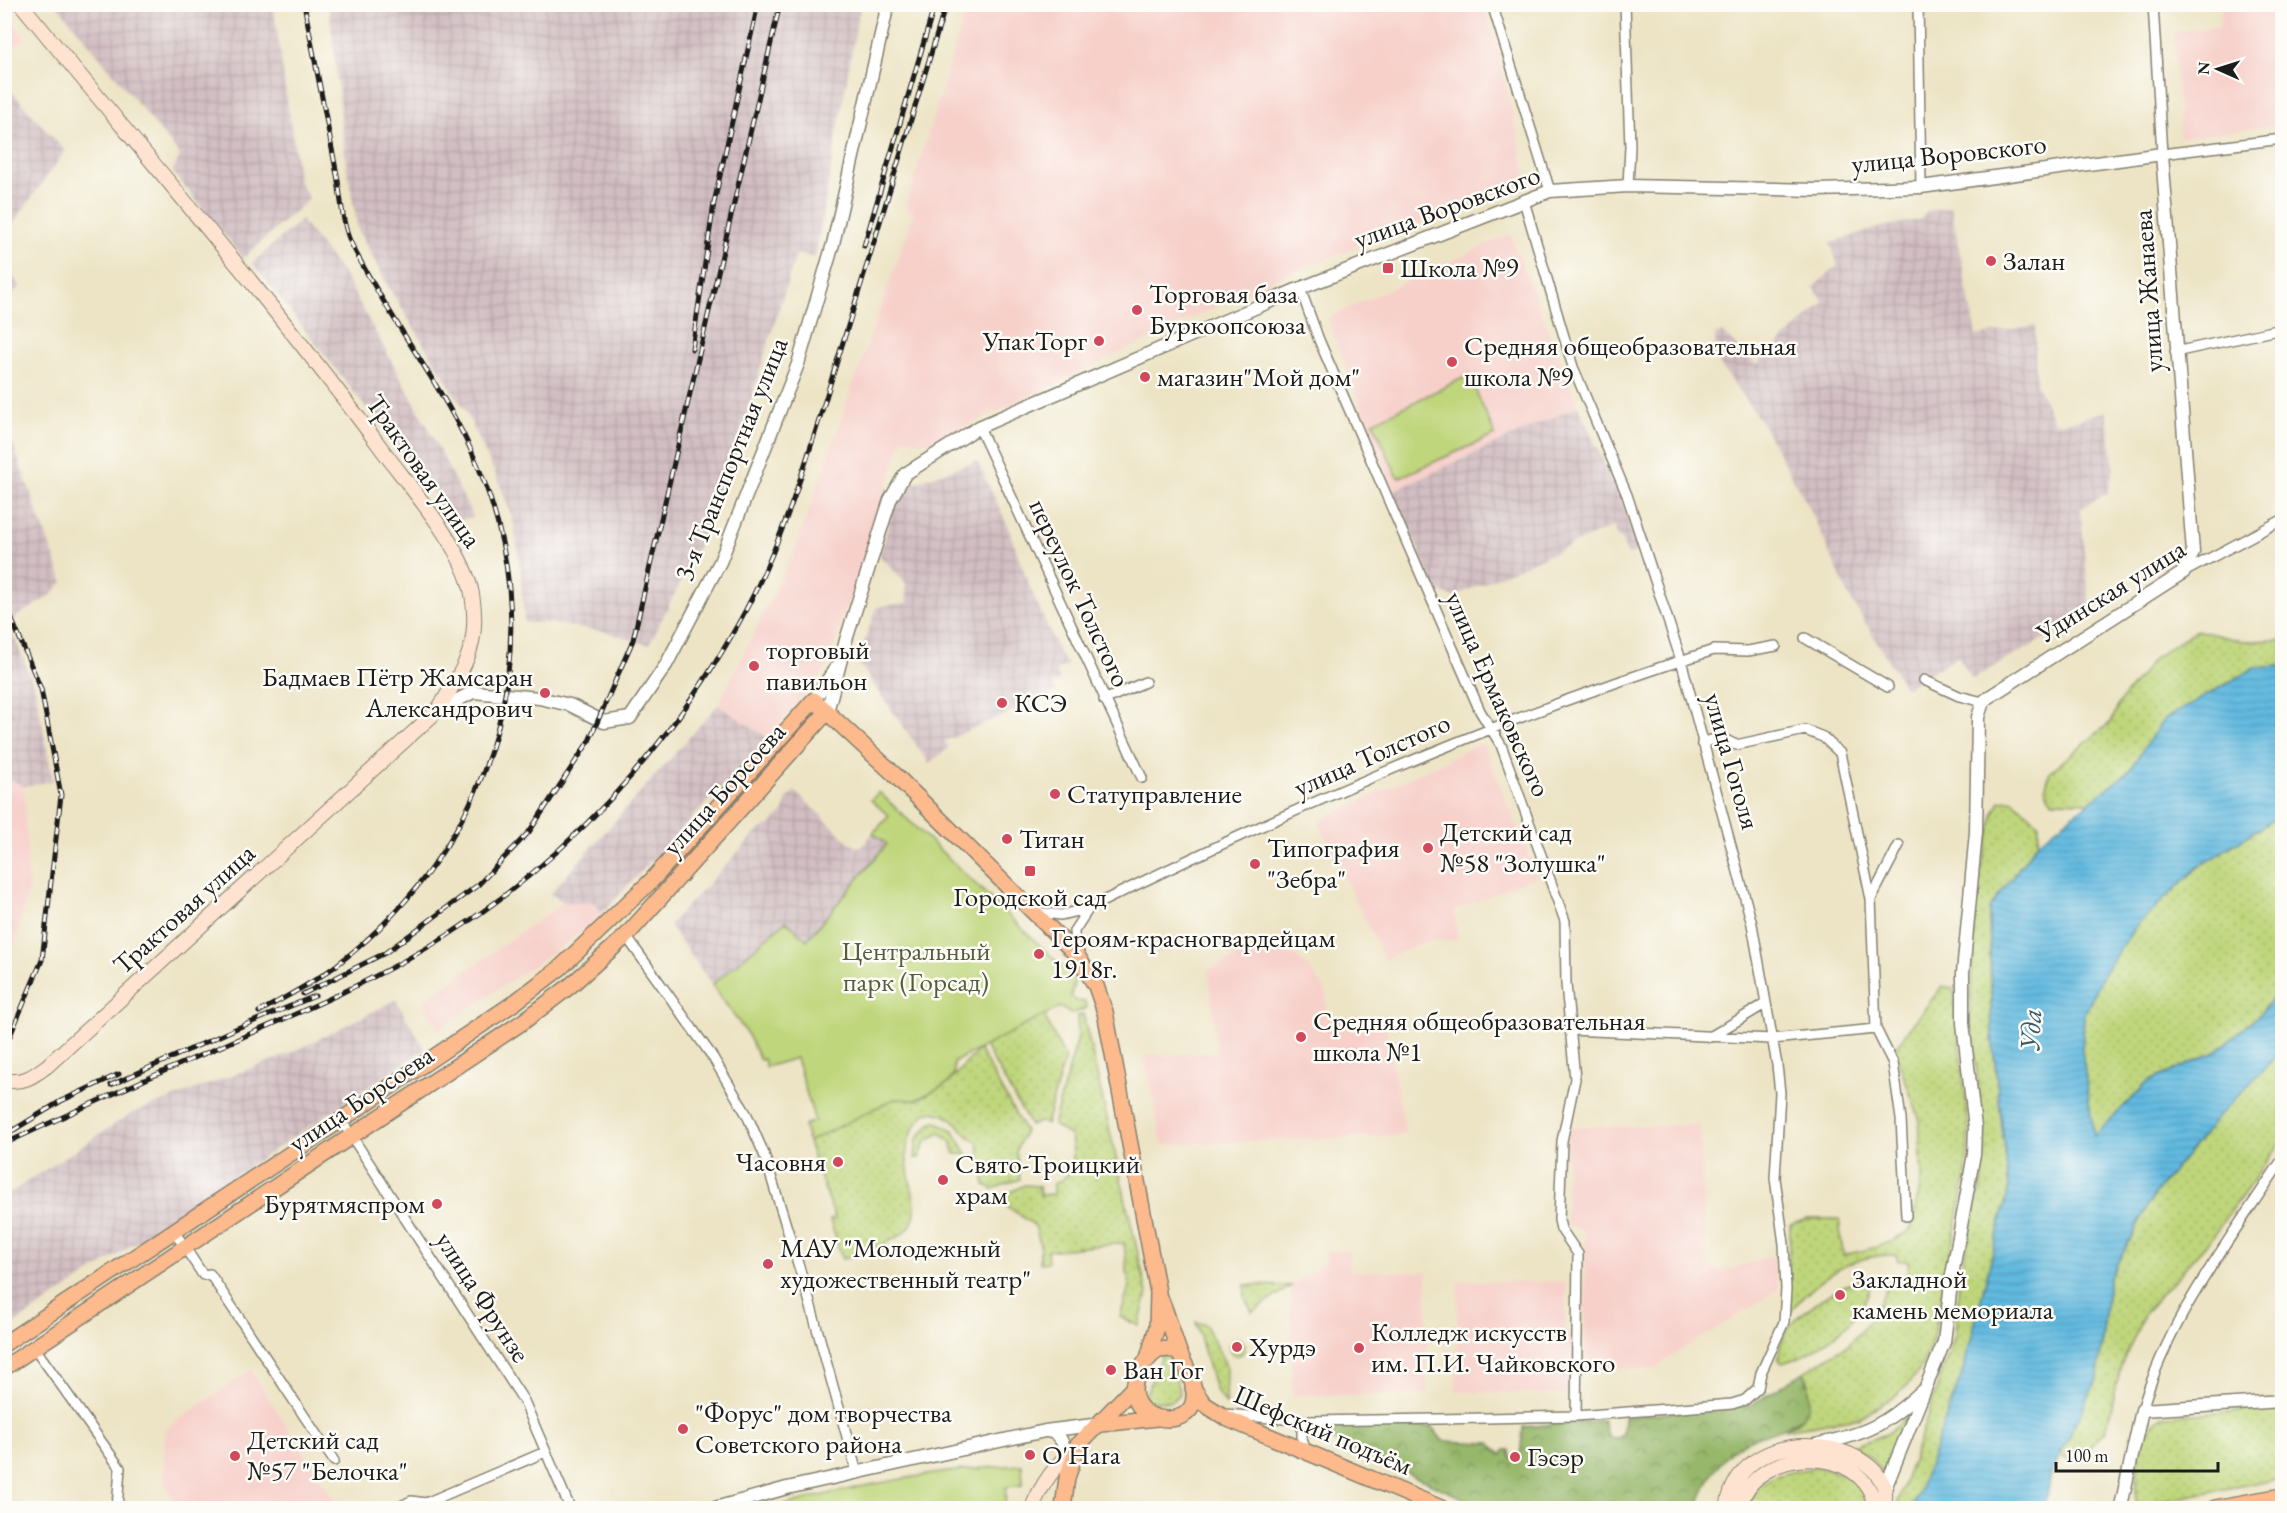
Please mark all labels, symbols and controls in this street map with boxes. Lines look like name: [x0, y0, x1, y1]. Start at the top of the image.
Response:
north arrow: [2188, 39, 2248, 99]
text: N: [2193, 61, 2214, 75]
street label: улица Воровского: [1850, 126, 2048, 181]
street label: улица Воровского: [1349, 157, 1545, 256]
street label: улица Жанаева: [2124, 208, 2171, 374]
place label: Залан: [2003, 243, 2065, 278]
place label: Школа №9: [1400, 250, 1519, 285]
marker: Залан: [1984, 254, 1998, 268]
marker: Школа №9: [1381, 261, 1395, 275]
place label: Торговая база Буркоопсоюза: [1149, 276, 1306, 342]
marker: Торговая база Буркоопсоюза: [1130, 303, 1144, 317]
place label: УпакТорг: [982, 323, 1087, 358]
place label: Средняя общеобразовательная школа №9: [1464, 328, 1797, 394]
street label: 3-я Транспортная улица: [666, 332, 795, 586]
marker: УпакТорг: [1092, 334, 1106, 348]
marker: Средняя общеобразовательная школа №9: [1445, 355, 1459, 369]
place label: магазин"Мой дом": [1157, 359, 1360, 394]
marker: магазин"Мой дом": [1138, 370, 1152, 384]
street label: Трактовая улица: [359, 387, 490, 555]
street label: переулок Толстого: [1022, 493, 1139, 693]
street label: Удинская улица: [2029, 531, 2192, 651]
street label: улица Ермаковского: [1437, 586, 1559, 802]
place label: торговый павильон: [766, 632, 870, 698]
place label: Бадмаев Пётр Жамсаран Александрович: [262, 659, 533, 725]
marker: торговый павильон: [747, 659, 761, 673]
place label: КСЭ: [1014, 685, 1067, 720]
marker: Бадмаев Пётр Жамсаран Александрович: [538, 686, 552, 700]
street label: улица Гоголя: [1696, 688, 1769, 833]
marker: КСЭ: [995, 696, 1009, 710]
street label: улица Толстого: [1288, 704, 1456, 805]
street label: улица Борсоева: [654, 714, 793, 863]
place label: Статуправление: [1067, 776, 1242, 811]
marker: Статуправление: [1048, 787, 1062, 801]
place label: Детский сад №58 "Золушка": [1440, 814, 1606, 880]
place label: Титан: [1019, 821, 1085, 856]
place label: Типография "Зебра": [1267, 830, 1400, 896]
marker: Титан: [1000, 832, 1014, 846]
street label: Трактовая улица: [105, 835, 262, 982]
marker: Детский сад №58 "Золушка": [1421, 841, 1435, 855]
marker: Типография "Зебра": [1248, 857, 1262, 871]
marker: Городской сад: [1023, 864, 1037, 878]
place label: Городской сад: [953, 879, 1107, 914]
place label: Героям-красногвардейцам 1918г.: [1051, 920, 1335, 986]
park label: Центральный парк (Горсад): [841, 933, 991, 999]
marker: Героям-красногвардейцам 1918г.: [1032, 947, 1046, 961]
place label: Средняя общеобразовательная школа №1: [1313, 1003, 1646, 1069]
water label: Уда: [2011, 1008, 2049, 1052]
marker: Средняя общеобразовательная школа №1: [1294, 1030, 1308, 1044]
street label: улица Борсоева: [281, 1037, 440, 1160]
place label: Часовня: [736, 1144, 826, 1179]
place label: Свято-Троицкий храм: [955, 1146, 1140, 1212]
marker: Часовня: [831, 1155, 845, 1169]
marker: Свято-Троицкий храм: [936, 1173, 950, 1187]
place label: Бурятмяспром: [263, 1186, 425, 1221]
marker: Бурятмяспром: [430, 1197, 444, 1211]
street label: улица Фрунзе: [428, 1225, 539, 1369]
place label: МАУ "Молодежный художественный театр": [780, 1230, 1031, 1296]
marker: МАУ "Молодежный художественный театр": [761, 1257, 775, 1271]
place label: Закладной камень мемориала: [1852, 1261, 2054, 1327]
marker: Закладной камень мемориала: [1833, 1288, 1847, 1302]
place label: Колледж искусств им. П.И. Чайковского: [1371, 1314, 1615, 1380]
place label: Хурдэ: [1248, 1329, 1316, 1364]
marker: Хурдэ: [1230, 1340, 1244, 1354]
marker: Колледж искусств им. П.И. Чайковского: [1352, 1341, 1366, 1355]
place label: Ван Гог: [1123, 1352, 1204, 1387]
marker: Ван Гог: [1104, 1363, 1118, 1377]
street label: Шефский подъём: [1229, 1376, 1418, 1483]
place label: "Форус" дом творчества Советского района: [695, 1395, 952, 1461]
place label: Детский сад №57 "Белочка": [247, 1422, 408, 1488]
marker: "Форус" дом творчества Советского района: [676, 1422, 690, 1436]
scale bar: [2056, 1435, 2218, 1473]
place label: O'Hara: [1042, 1437, 1121, 1472]
place label: Гэсэр: [1527, 1439, 1584, 1474]
text: 100 m: [2065, 1444, 2109, 1467]
marker: O'Hara: [1023, 1448, 1037, 1462]
marker: Детский сад №57 "Белочка": [228, 1449, 242, 1463]
marker: Гэсэр: [1508, 1450, 1522, 1464]

